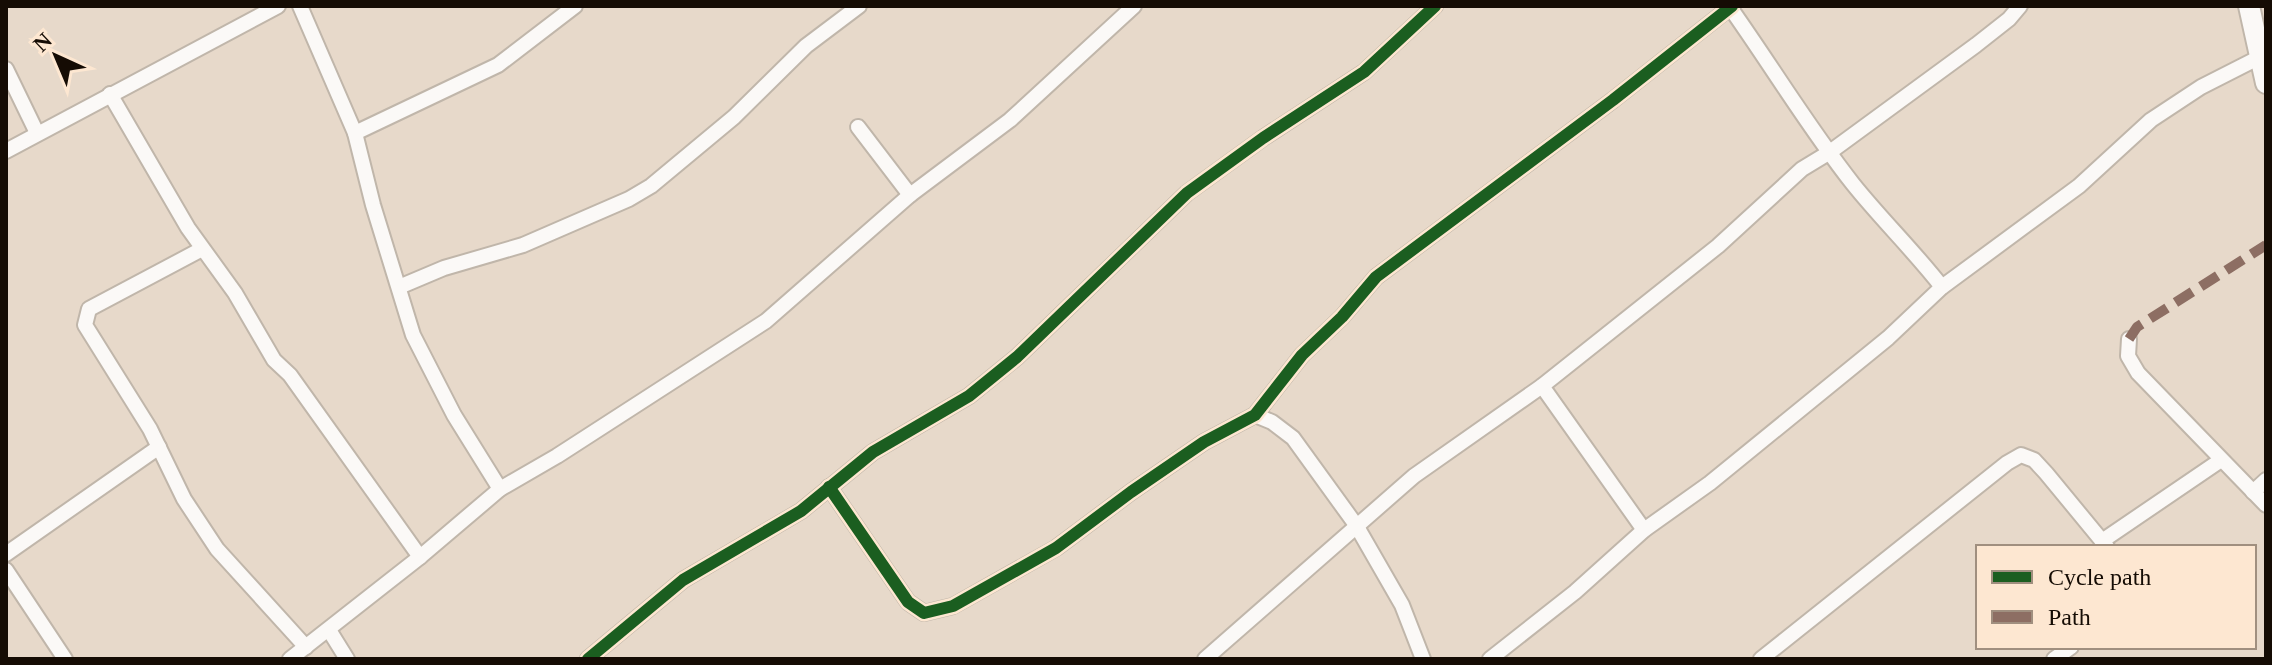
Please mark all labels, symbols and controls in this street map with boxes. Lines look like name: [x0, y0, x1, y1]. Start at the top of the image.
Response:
north arrow: [16, 16, 96, 96]
text: N: [28, 27, 57, 56]
legend: [1976, 545, 2256, 649]
text: Cycle path: [2048, 564, 2151, 590]
text: Path: [2048, 604, 2091, 630]

